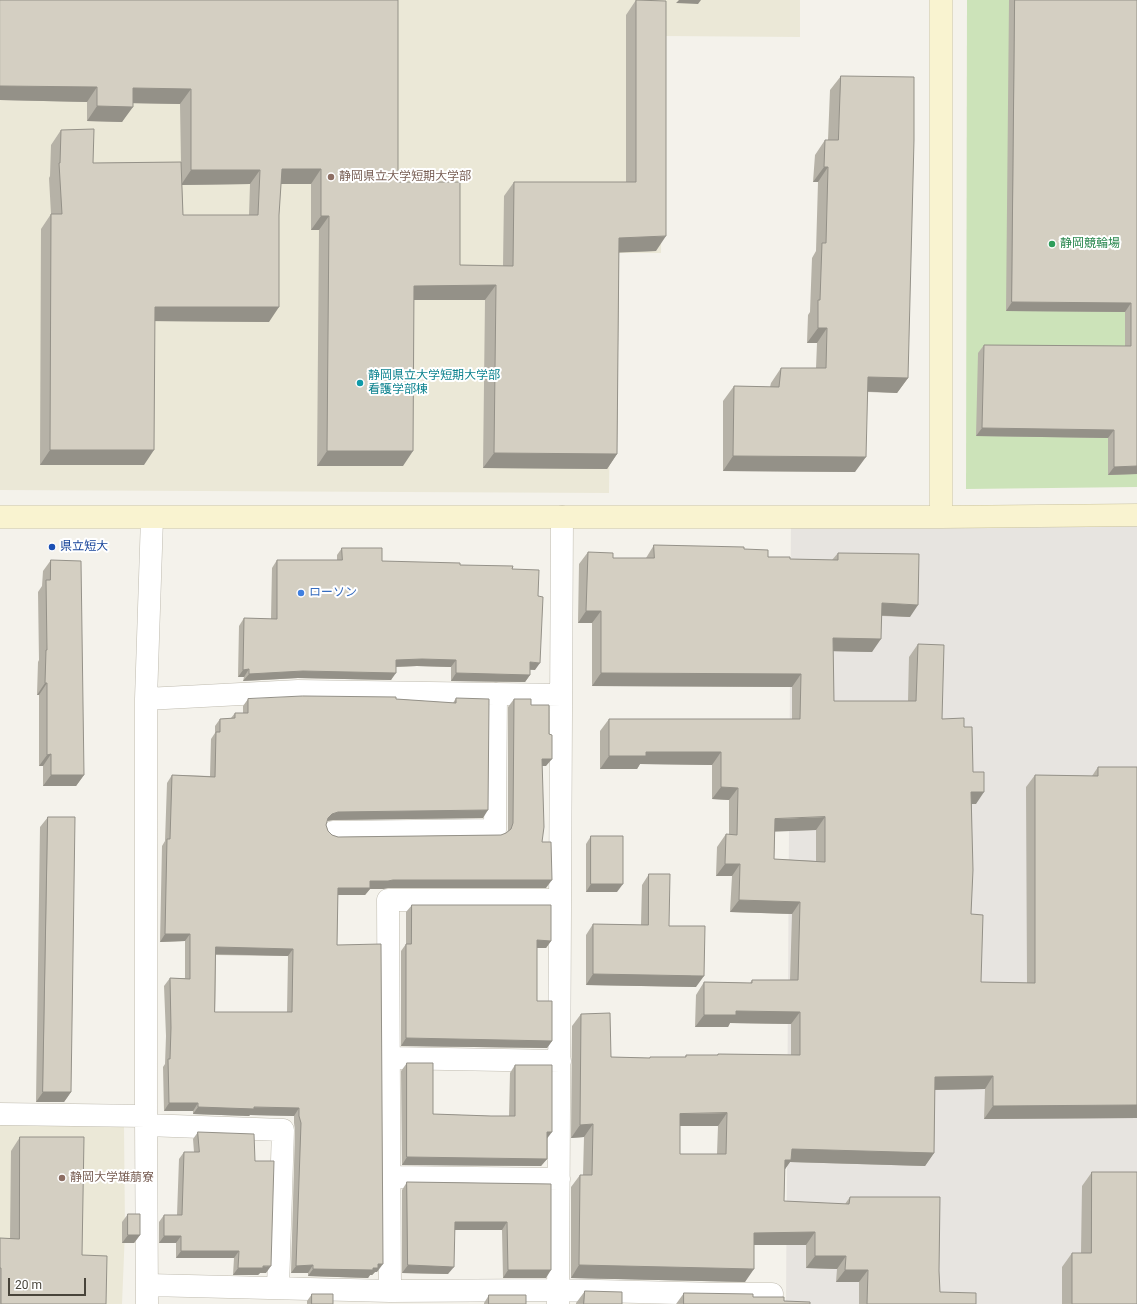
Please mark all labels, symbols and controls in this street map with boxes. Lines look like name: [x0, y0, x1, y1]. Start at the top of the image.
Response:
place label: 静岡県立大学短期大学部: [339, 170, 471, 184]
marker: 静岡県立大学短期大学部: [326, 172, 336, 182]
place label: 静岡競輪場: [1060, 237, 1120, 251]
marker: 静岡競輪場: [1047, 239, 1057, 249]
place label: 静岡県立大学短期大学部 看護学部棟: [368, 369, 500, 397]
marker: 静岡県立大学短期大学部 看護学部棟: [355, 378, 365, 388]
place label: 県立短大: [60, 540, 108, 554]
marker: 県立短大: [47, 542, 57, 552]
place label: ローソン: [309, 586, 357, 600]
marker: ローソン: [296, 588, 306, 598]
place label: 静岡大学雄萠寮: [70, 1171, 154, 1185]
marker: 静岡大学雄萠寮: [57, 1173, 67, 1183]
scale bar: [10, 1270, 88, 1296]
text: 20 m: [15, 1278, 42, 1292]

